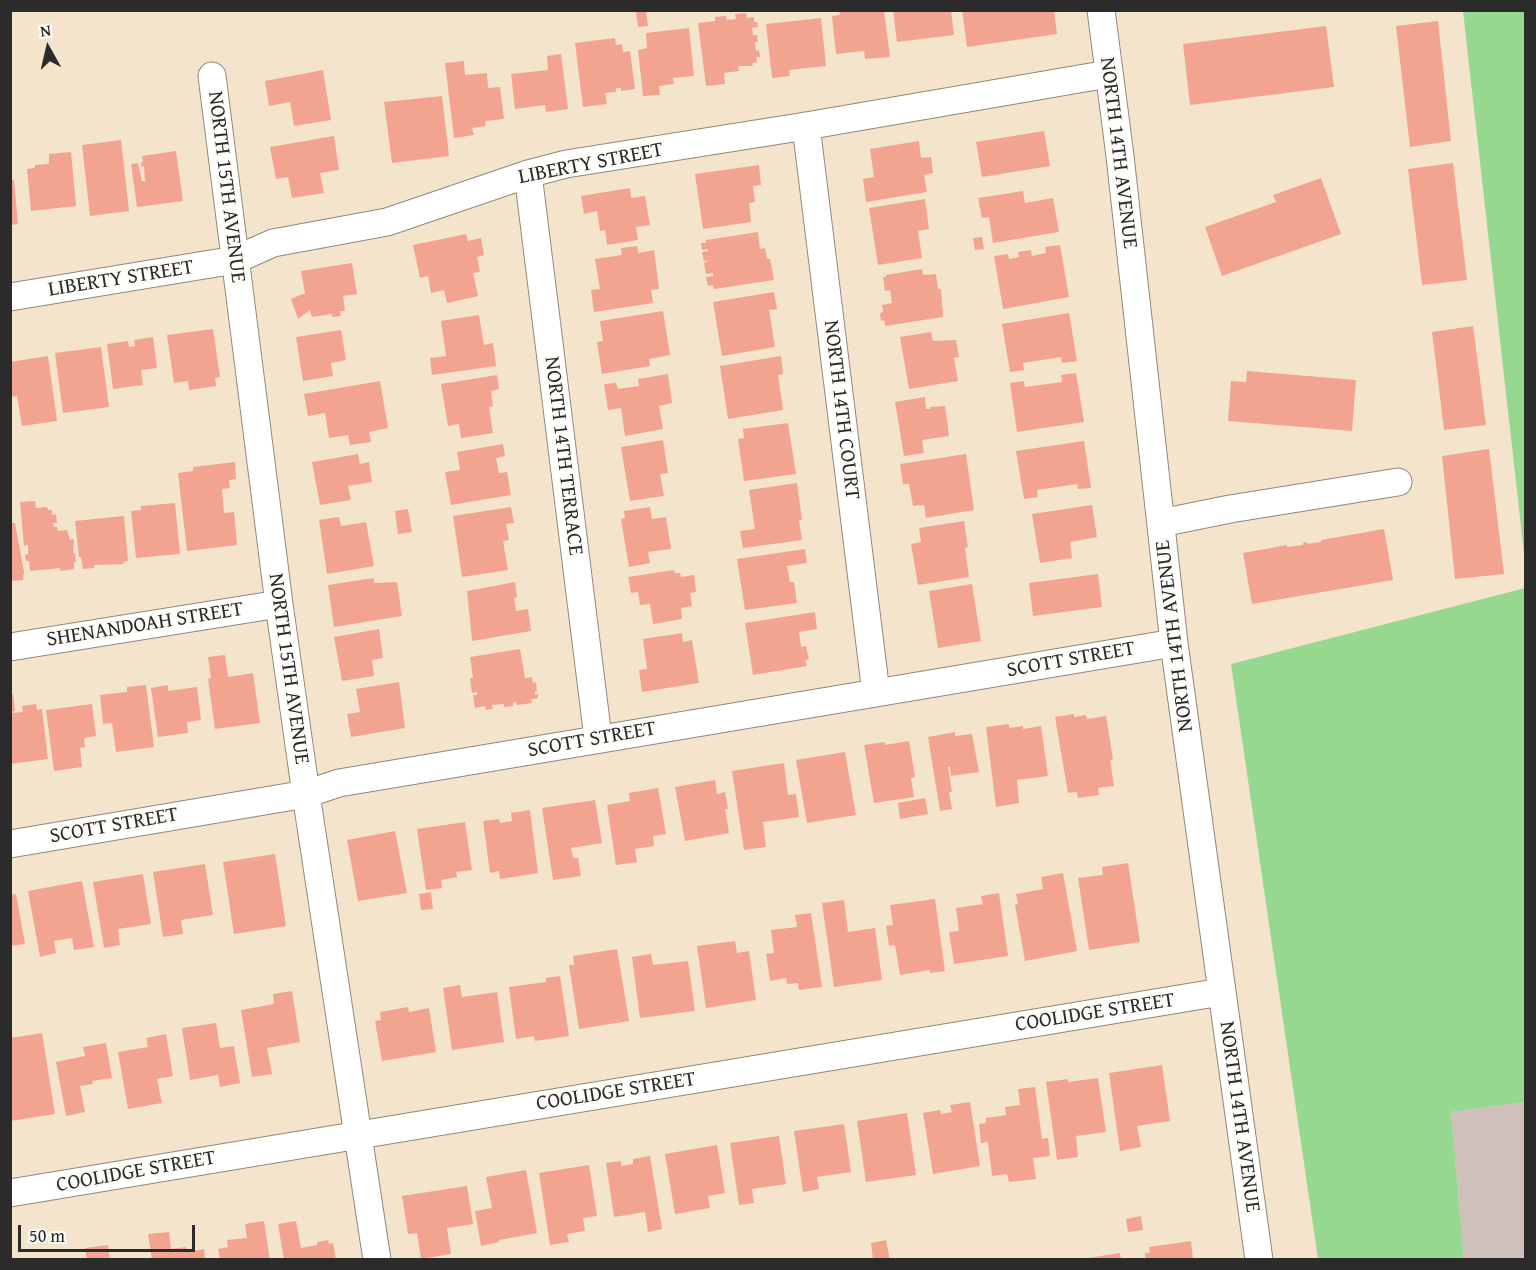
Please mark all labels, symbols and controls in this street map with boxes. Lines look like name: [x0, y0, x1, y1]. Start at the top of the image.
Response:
north arrow: [18, 18, 78, 78]
text: N: [39, 18, 52, 43]
street label: NORTH 14TH AVENUE: [1094, 56, 1142, 250]
street label: NORTH 15TH AVENUE: [202, 90, 250, 284]
street label: LIBERTY STREET: [516, 138, 666, 190]
street label: LIBERTY STREET: [46, 255, 196, 303]
street label: NORTH 14TH COURT: [817, 319, 865, 501]
street label: NORTH 14TH TERRACE: [538, 355, 588, 557]
street label: NORTH 14TH AVENUE: [1151, 539, 1199, 733]
street label: NORTH 15TH AVENUE: [262, 572, 314, 766]
street label: SHENANDOAH STREET: [45, 597, 245, 653]
street label: SCOTT STREET: [1005, 636, 1137, 684]
street label: SCOTT STREET: [526, 716, 658, 764]
street label: SCOTT STREET: [48, 802, 180, 850]
street label: COOLIDGE STREET: [1013, 988, 1177, 1038]
street label: NORTH 14TH AVENUE: [1213, 1020, 1265, 1214]
street label: COOLIDGE STREET: [534, 1067, 698, 1117]
street label: COOLIDGE STREET: [54, 1146, 218, 1198]
scale bar: [21, 1213, 198, 1251]
text: 50 m: [29, 1222, 65, 1249]

